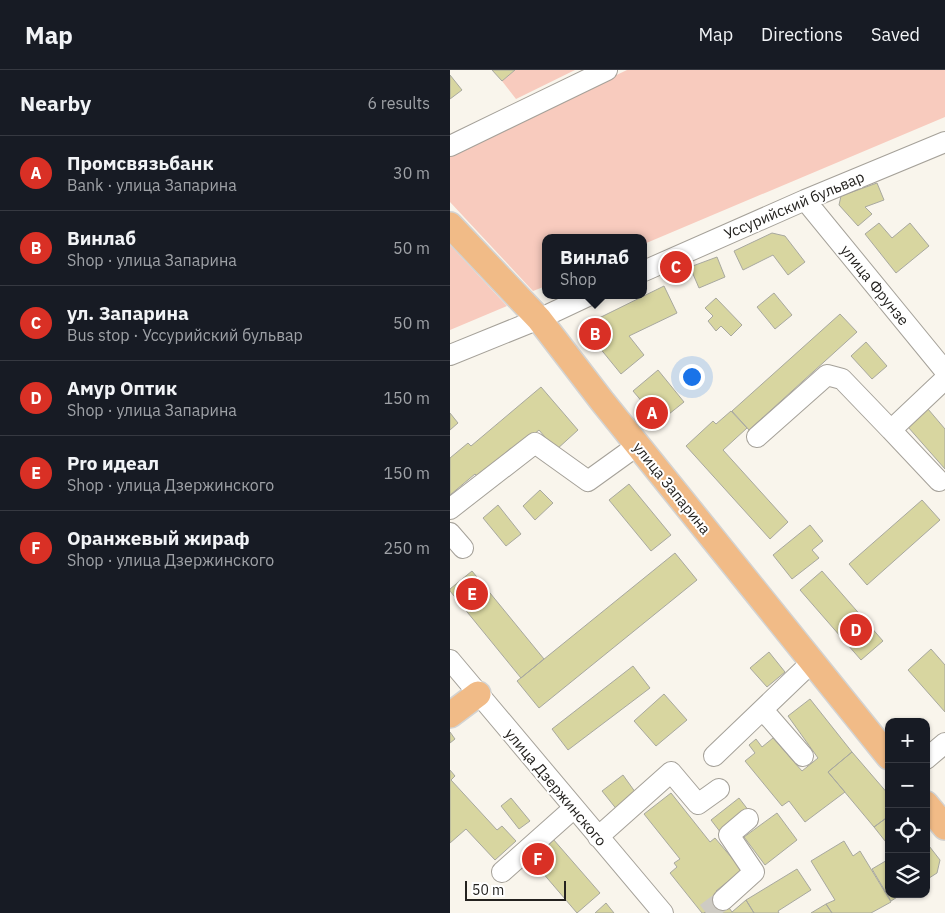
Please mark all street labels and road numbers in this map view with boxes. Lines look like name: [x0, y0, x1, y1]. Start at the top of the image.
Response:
street label: Уссурийский бульвар: [721, 167, 867, 243]
street label: улица Фрунзе: [837, 241, 913, 329]
street label: улица Запарина: [629, 438, 715, 538]
street label: улица Дзержинского: [501, 724, 611, 850]

